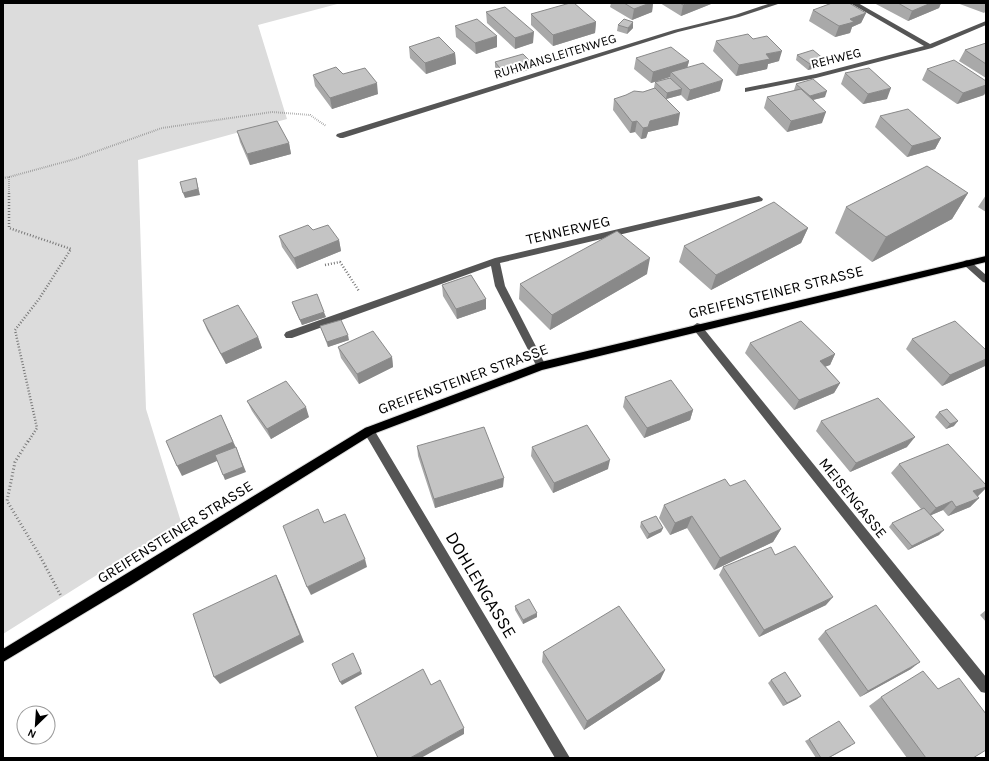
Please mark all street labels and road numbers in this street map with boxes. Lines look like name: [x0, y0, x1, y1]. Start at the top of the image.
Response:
street label: RUHMANSLEITENWEG: [492, 30, 618, 82]
street label: REHWEG: [809, 45, 863, 71]
street label: TENNERWEG: [524, 212, 612, 248]
street label: GREIFENSTEINER STRASSE: [687, 262, 865, 322]
street label: GREIFENSTEINER STRASSE: [376, 340, 550, 418]
street label: MEISENGASSE: [815, 454, 891, 542]
street label: GREIFENSTEINER STRASSE: [94, 477, 256, 587]
street label: DOHLENGASSE: [441, 528, 521, 642]

